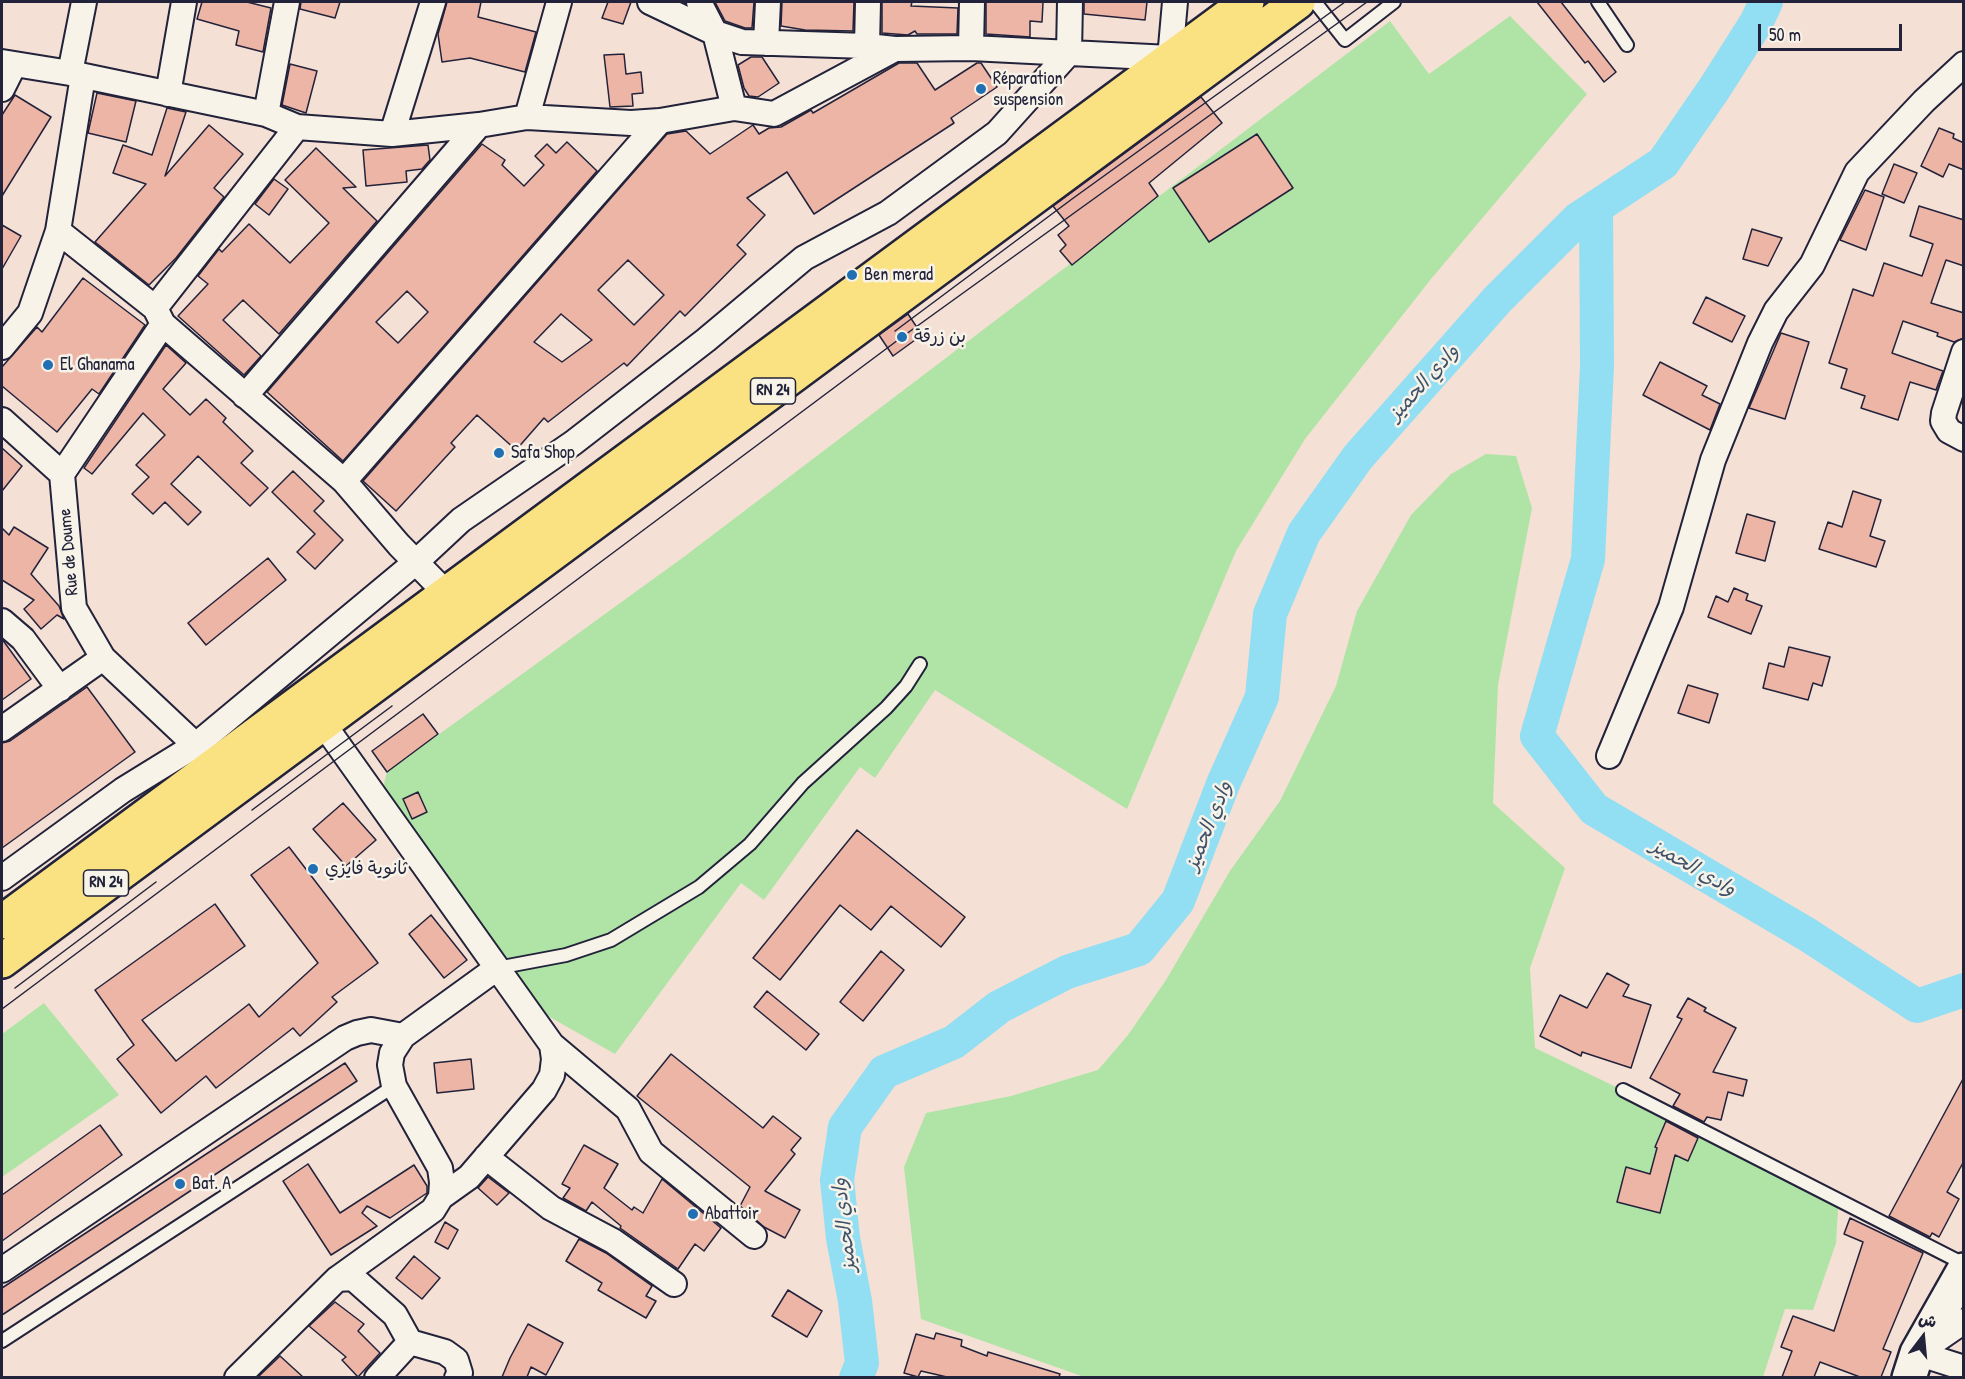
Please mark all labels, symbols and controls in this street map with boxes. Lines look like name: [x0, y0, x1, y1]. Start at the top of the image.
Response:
scale bar: [1761, 12, 1905, 50]
text: 50 m: [1769, 22, 1801, 47]
place label: Réparation suspension: [993, 68, 1063, 110]
marker: Réparation suspension: [974, 82, 988, 96]
place label: Ben merad: [864, 264, 933, 286]
marker: Ben merad: [845, 268, 859, 282]
place label: بن زرقة: [914, 326, 966, 348]
marker: بن زرقة: [895, 330, 909, 344]
water label: وادي الحميز: [1384, 340, 1464, 426]
place label: El Ghanama: [60, 354, 135, 376]
marker: El Ghanama: [41, 358, 55, 372]
road number: RN 24: [750, 378, 796, 404]
place label: Safa Shop: [511, 442, 575, 464]
marker: Safa Shop: [492, 446, 506, 460]
street label: Rue de Doume: [54, 508, 84, 596]
water label: وادي الحميز: [1180, 778, 1238, 874]
water label: وادي الحميز: [1646, 834, 1740, 902]
place label: ثانوية فايزي: [325, 858, 407, 880]
marker: ثانوية فايزي: [306, 862, 320, 876]
road number: RN 24: [84, 870, 128, 896]
place label: Bat. A: [192, 1173, 231, 1195]
marker: Bat. A: [173, 1177, 187, 1191]
water label: وادي الحميز: [828, 1177, 862, 1273]
place label: Abattoir: [705, 1203, 759, 1225]
marker: Abattoir: [686, 1207, 700, 1221]
north arrow: [1893, 1307, 1953, 1367]
text: ش: [1916, 1307, 1939, 1333]

